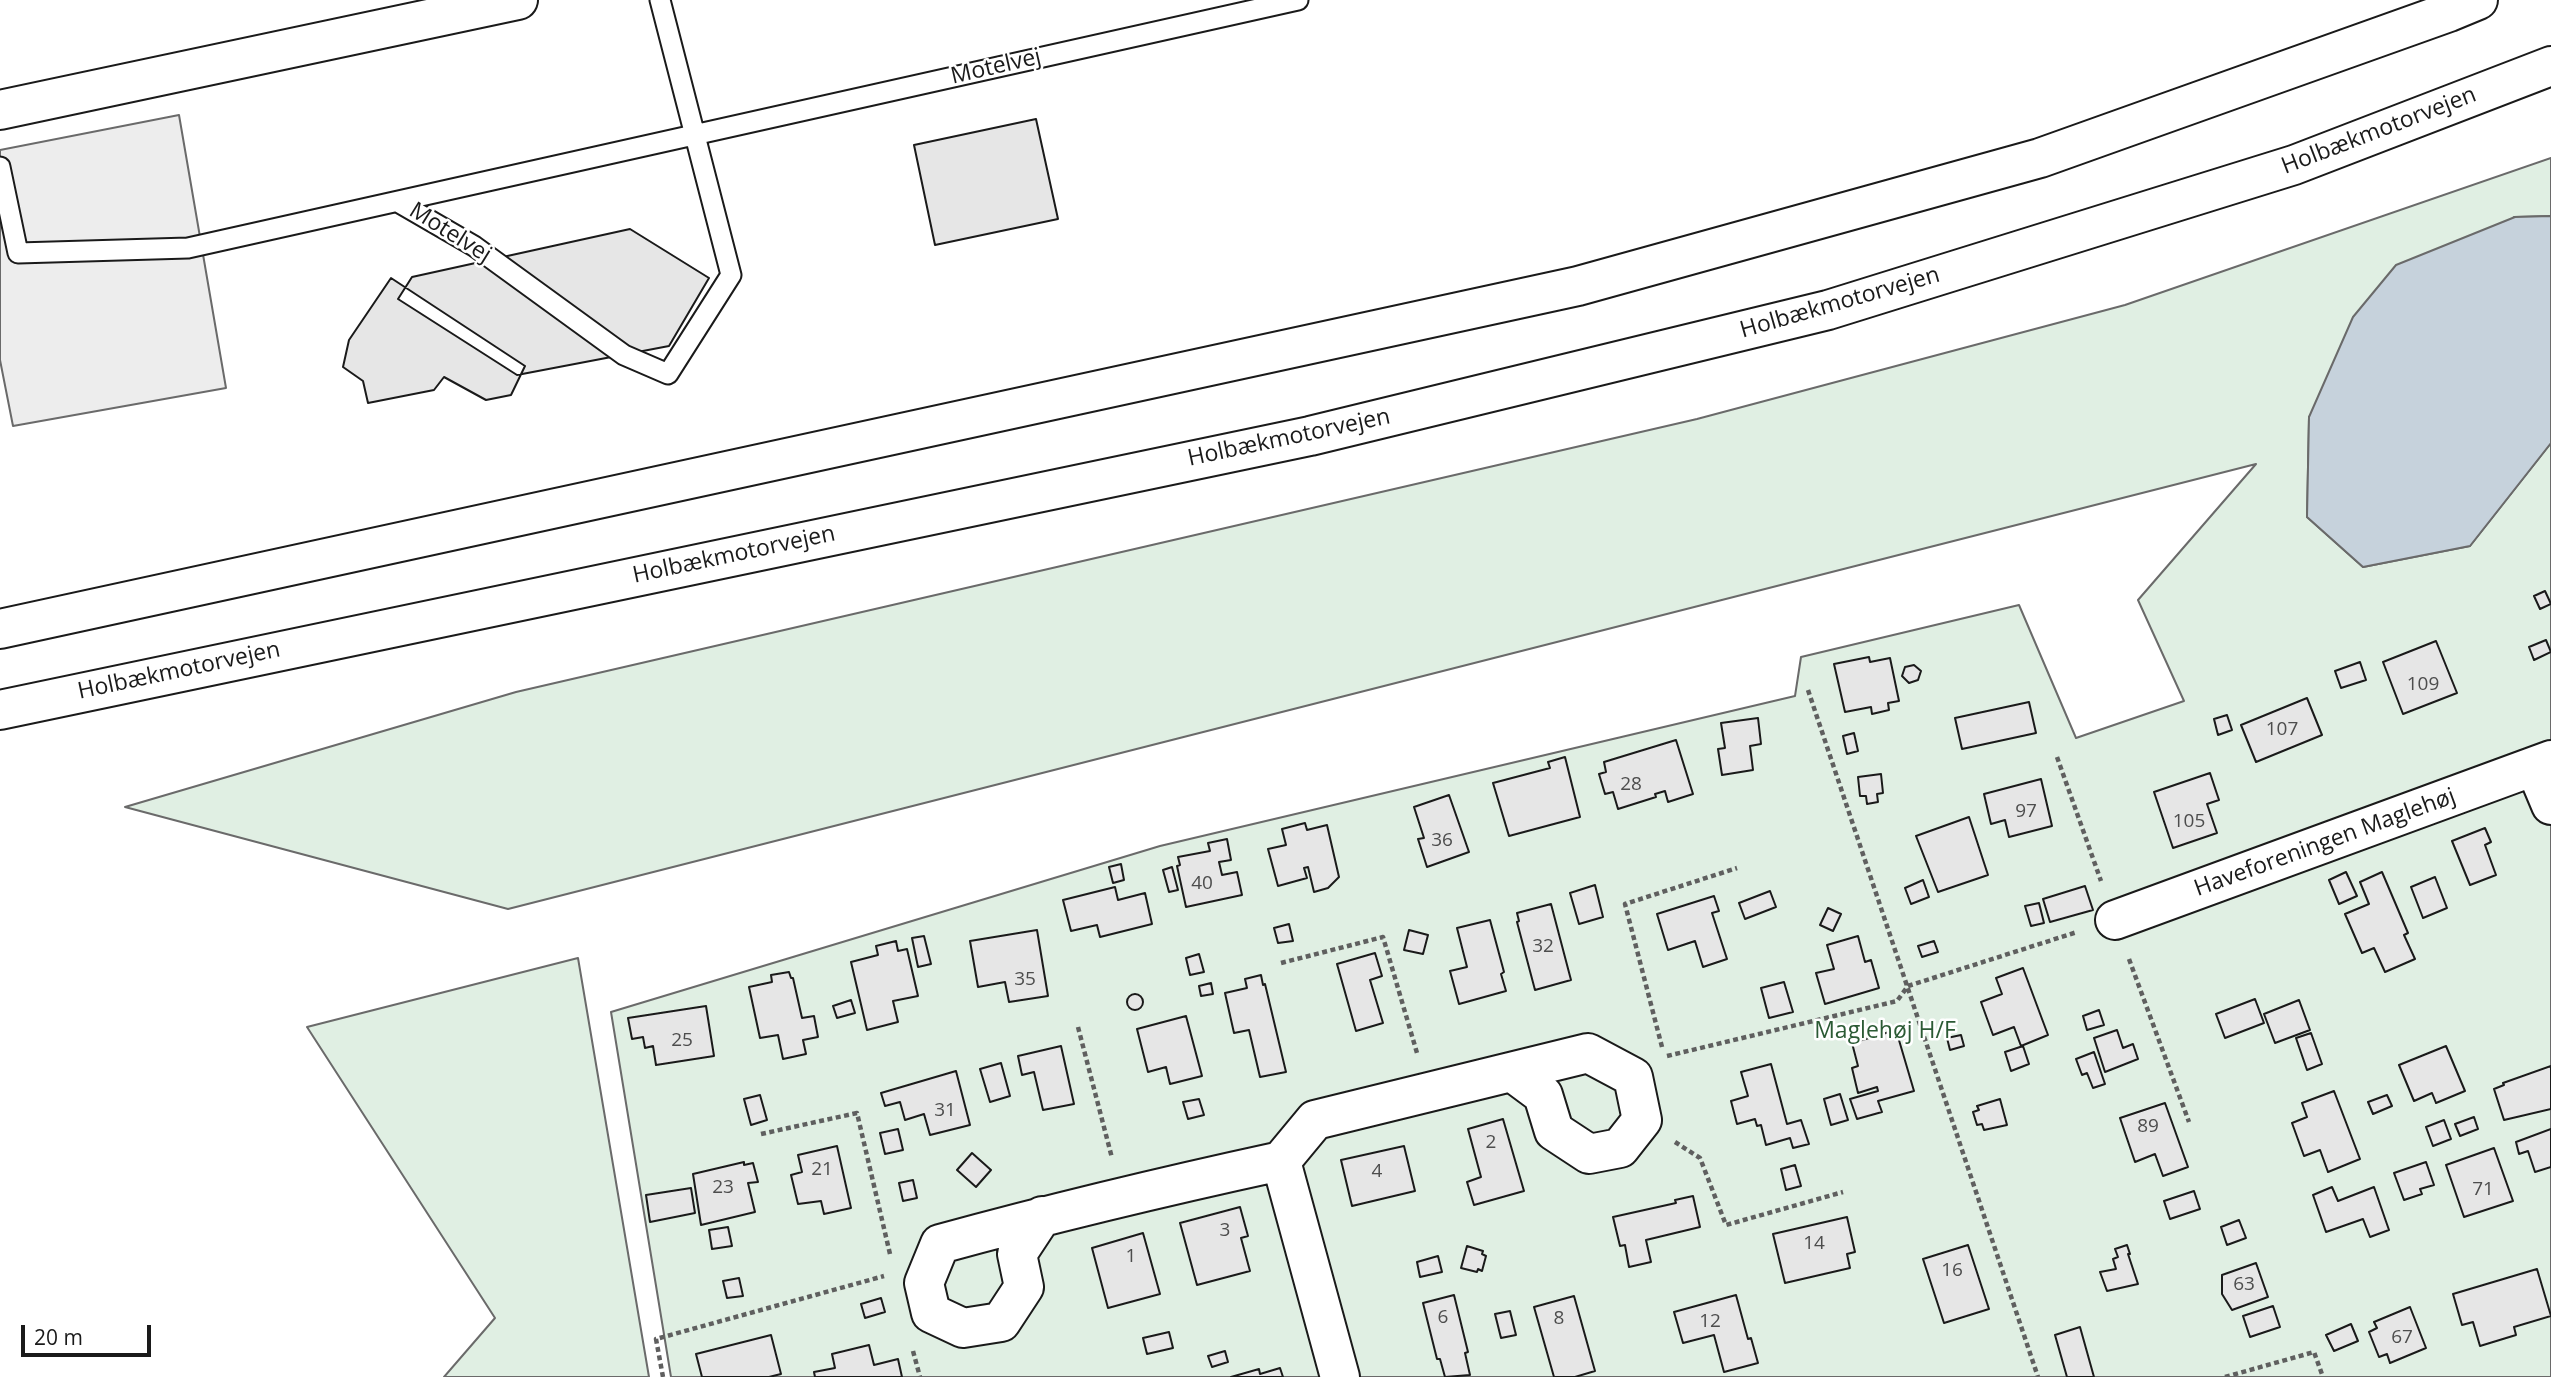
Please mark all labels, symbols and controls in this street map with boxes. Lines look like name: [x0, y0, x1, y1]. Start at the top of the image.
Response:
street label: Motelvej: [948, 43, 1044, 91]
street label: Holbækmotorvejen: [2278, 81, 2480, 181]
street label: Motelvej: [404, 197, 496, 269]
street label: Holbækmotorvejen: [1737, 261, 1943, 345]
street label: Holbækmotorvejen: [1185, 403, 1393, 473]
street label: Holbækmotorvejen: [630, 520, 838, 590]
street label: Holbækmotorvejen: [75, 636, 283, 706]
house number: 109: [2407, 674, 2439, 696]
house number: 107: [2266, 719, 2298, 741]
house number: 28: [1620, 774, 1642, 796]
street label: Haveforeningen Maglehøj: [2191, 783, 2459, 903]
house number: 97: [2015, 801, 2037, 823]
house number: 105: [2173, 811, 2205, 833]
house number: 36: [1431, 830, 1453, 852]
house number: 40: [1191, 873, 1213, 895]
house number: 32: [1532, 936, 1554, 958]
house number: 35: [1014, 969, 1036, 991]
park label: Maglehøj H/F: [1814, 1017, 1956, 1045]
house number: 25: [671, 1030, 693, 1052]
house number: 31: [934, 1100, 956, 1122]
house number: 89: [2137, 1116, 2159, 1138]
house number: 2: [1486, 1132, 1496, 1154]
house number: 21: [811, 1159, 833, 1181]
house number: 4: [1372, 1161, 1382, 1183]
house number: 23: [712, 1177, 734, 1199]
house number: 71: [2472, 1179, 2494, 1201]
house number: 3: [1220, 1220, 1230, 1242]
house number: 14: [1803, 1233, 1825, 1255]
house number: 1: [1126, 1246, 1136, 1268]
house number: 16: [1941, 1260, 1963, 1282]
house number: 63: [2233, 1274, 2255, 1296]
house number: 6: [1438, 1307, 1448, 1329]
house number: 8: [1554, 1308, 1564, 1330]
scale bar: [24, 1310, 154, 1354]
house number: 12: [1699, 1311, 1721, 1333]
text: 20 m: [34, 1323, 83, 1351]
house number: 67: [2391, 1327, 2413, 1349]

